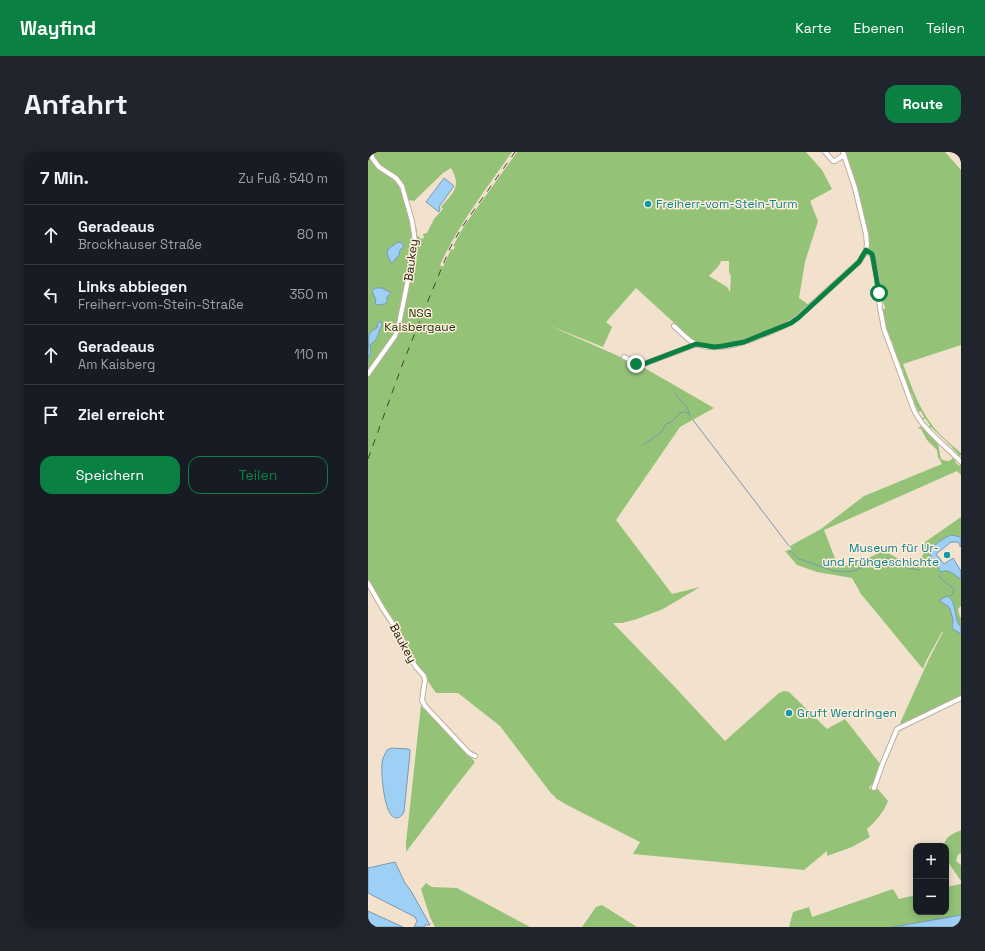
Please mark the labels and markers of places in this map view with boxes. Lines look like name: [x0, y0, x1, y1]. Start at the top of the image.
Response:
place label: Freiherr-vom-Stein-Turm: [656, 196, 798, 212]
marker: Freiherr-vom-Stein-Turm: [643, 199, 653, 209]
place label: Museum für Ur- und Frühgeschichte: [822, 540, 939, 570]
marker: Museum für Ur- und Frühgeschichte: [942, 550, 952, 560]
place label: Gruft Werdringen: [797, 705, 897, 721]
marker: Gruft Werdringen: [784, 708, 794, 718]

